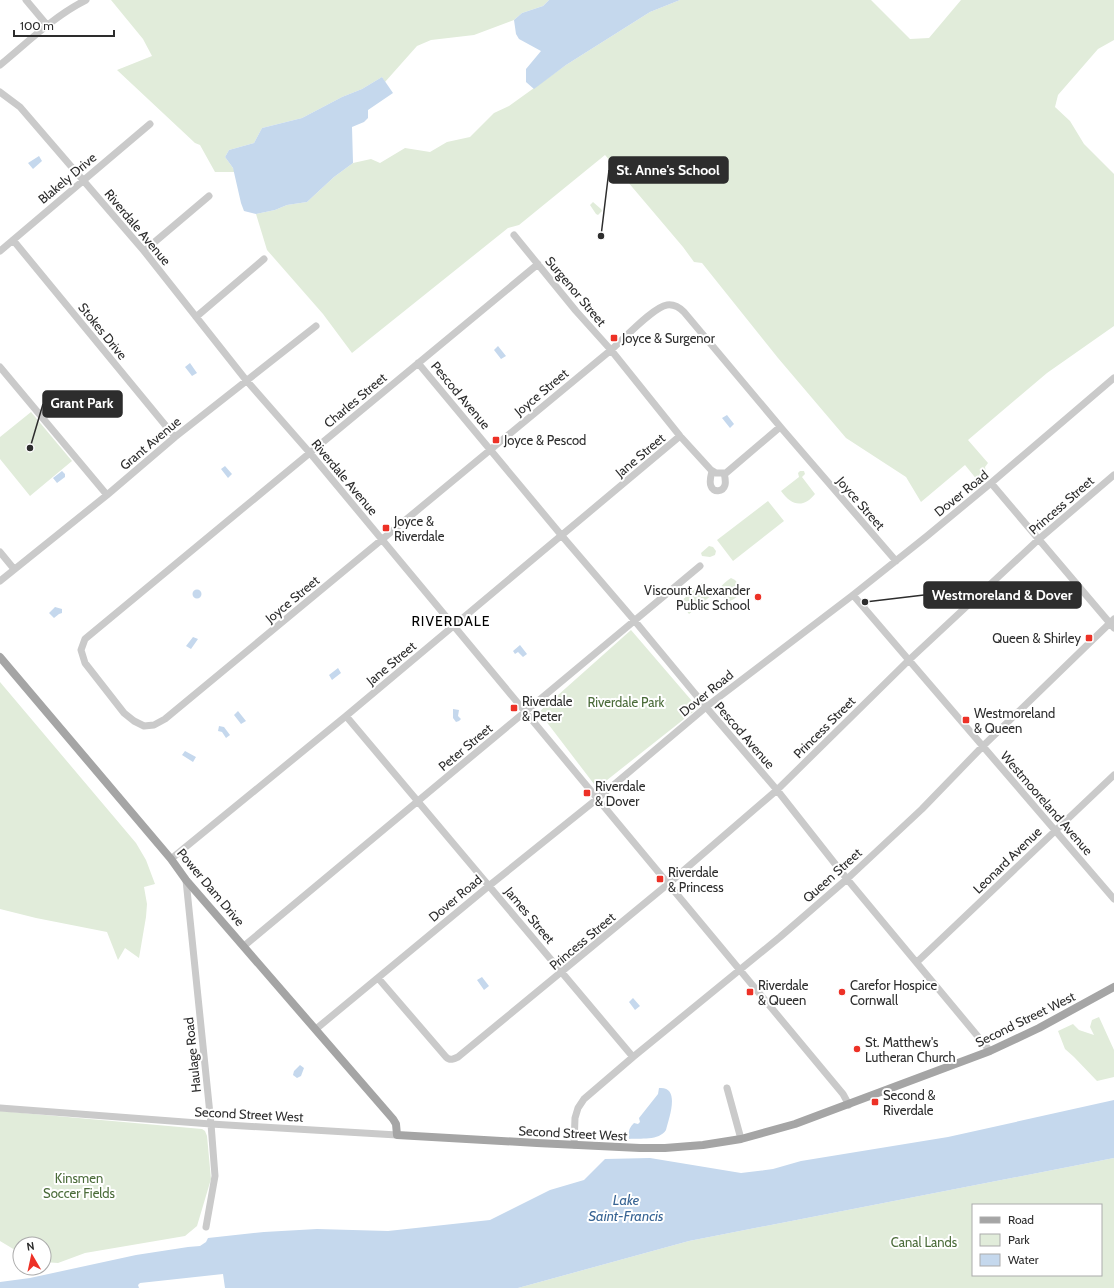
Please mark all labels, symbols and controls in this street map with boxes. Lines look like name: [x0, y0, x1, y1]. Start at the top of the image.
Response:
scale bar: [14, 12, 114, 38]
text: 100 m: [20, 18, 54, 33]
street label: Blakely Drive: [35, 149, 100, 207]
callout: St. Anne's School: [609, 157, 728, 183]
text: St. Anne's School: [616, 161, 720, 179]
street label: Riverdale Avenue: [101, 186, 175, 269]
street label: Surgenor Street: [542, 253, 610, 330]
street label: Stokes Drive: [75, 299, 131, 363]
place label: Joyce & Surgenor: [621, 330, 716, 346]
marker: Joyce & Surgenor: [609, 333, 619, 343]
street label: Pescod Avenue: [428, 358, 494, 432]
street label: Joyce Street: [510, 364, 572, 420]
street label: Charles Street: [320, 369, 390, 431]
callout: Grant Park: [43, 391, 122, 417]
text: Grant Park: [51, 394, 114, 412]
street label: Grant Avenue: [116, 413, 184, 473]
street label: Jane Street: [611, 429, 668, 481]
place label: Joyce & Pescod: [503, 432, 586, 448]
marker: Joyce & Pescod: [491, 435, 501, 445]
street label: Riverdale Avenue: [308, 436, 382, 519]
street label: Dover Road: [931, 466, 991, 520]
street label: Joyce Street: [833, 472, 889, 533]
street label: Princess Street: [1025, 472, 1097, 538]
place label: Joyce & Riverdale: [393, 513, 445, 544]
marker: Joyce & Riverdale: [381, 523, 391, 533]
street label: Joyce Street: [261, 571, 323, 627]
place label: Viscount Alexander Public School: [644, 582, 751, 613]
callout: Westmoreland & Dover: [924, 582, 1081, 608]
text: Westmoreland & Dover: [932, 586, 1073, 604]
marker: Viscount Alexander Public School: [753, 592, 763, 602]
district label: RIVERDALE: [411, 612, 491, 630]
place label: Queen & Shirley: [992, 630, 1081, 646]
marker: Queen & Shirley: [1084, 633, 1094, 643]
street label: Jane Street: [362, 637, 419, 689]
street label: Dover Road: [676, 666, 736, 720]
street label: Princess Street: [790, 692, 859, 761]
place label: Riverdale & Peter: [522, 693, 573, 724]
park label: Riverdale Park: [588, 694, 665, 710]
street label: Pescod Avenue: [712, 698, 779, 772]
marker: Riverdale & Peter: [509, 703, 519, 713]
place label: Westmoreland & Queen: [974, 705, 1055, 736]
marker: Westmoreland & Queen: [961, 715, 971, 725]
street label: Peter Street: [435, 719, 496, 774]
street label: Westmooreland Avenue: [998, 748, 1097, 858]
place label: Riverdale & Dover: [595, 778, 646, 809]
marker: Riverdale & Dover: [582, 788, 592, 798]
street label: Leonard Avenue: [969, 823, 1045, 897]
street label: Queen Street: [799, 844, 865, 906]
street label: Power Dam Drive: [174, 845, 248, 929]
place label: Riverdale & Princess: [668, 864, 724, 895]
street label: Dover Road: [425, 871, 485, 925]
marker: Riverdale & Princess: [655, 874, 665, 884]
street label: James Street: [501, 883, 559, 947]
street label: Princess Street: [546, 908, 619, 973]
place label: Riverdale & Queen: [758, 977, 809, 1008]
place label: Carefor Hospice Cornwall: [850, 977, 938, 1008]
marker: Riverdale & Queen: [745, 987, 755, 997]
marker: Carefor Hospice Cornwall: [837, 987, 847, 997]
street label: Second Street West: [972, 988, 1078, 1050]
street label: Haulage Road: [180, 1017, 204, 1093]
place label: St. Matthew's Lutheran Church: [865, 1034, 956, 1065]
marker: St. Matthew's Lutheran Church: [852, 1044, 862, 1054]
place label: Second & Riverdale: [883, 1087, 936, 1118]
marker: Second & Riverdale: [870, 1097, 880, 1107]
street label: Second Street West: [194, 1103, 305, 1125]
street label: Second Street West: [518, 1122, 629, 1144]
park label: Kinsmen Soccer Fields: [43, 1170, 116, 1201]
water label: Lake Saint-Francis: [589, 1191, 664, 1225]
legend: [972, 1204, 1102, 1276]
text: Road: [1008, 1212, 1034, 1227]
text: Park: [1008, 1232, 1030, 1247]
park label: Canal Lands: [891, 1234, 958, 1250]
north arrow: [12, 1236, 52, 1276]
text: N: [25, 1239, 35, 1254]
text: Water: [1008, 1252, 1039, 1267]

